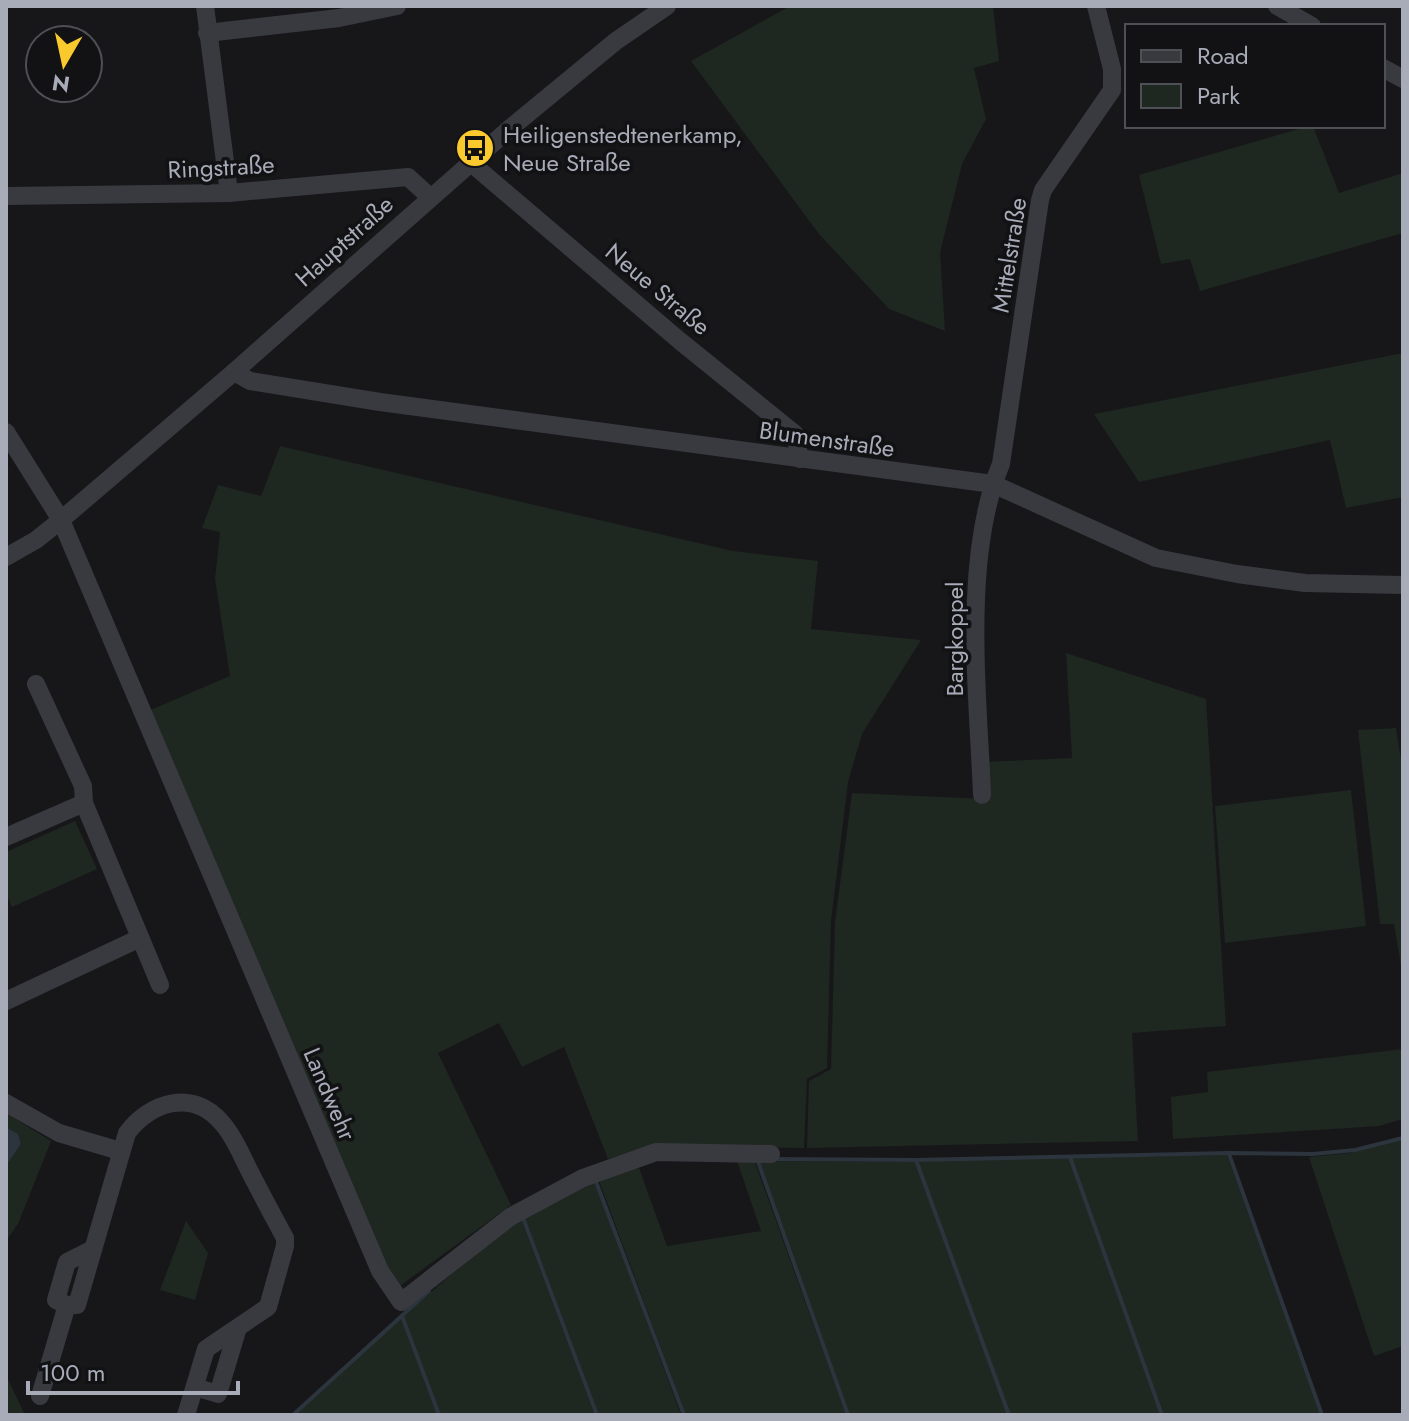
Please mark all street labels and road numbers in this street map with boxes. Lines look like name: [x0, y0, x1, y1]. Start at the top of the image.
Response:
street label: Ringstraße: [167, 147, 275, 187]
street label: Hauptstraße: [287, 187, 401, 295]
street label: Mittelstraße: [983, 195, 1035, 315]
street label: Neue Straße: [598, 235, 718, 343]
street label: Blumenstraße: [757, 412, 897, 466]
street label: Bargkoppel: [937, 581, 972, 697]
street label: Landwehr: [295, 1042, 366, 1147]

